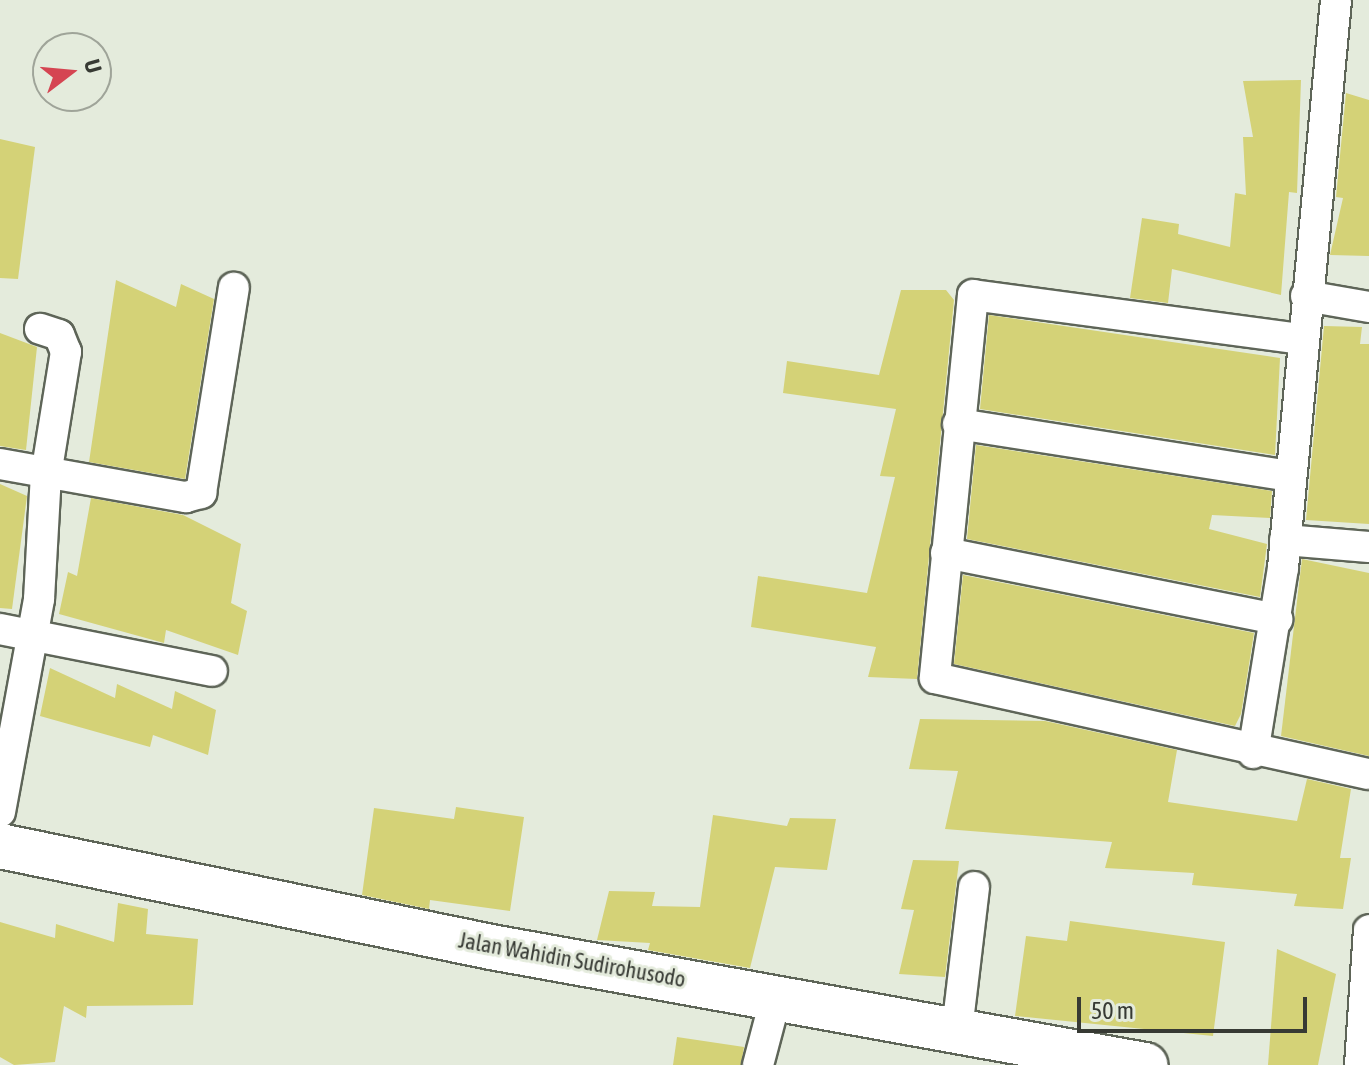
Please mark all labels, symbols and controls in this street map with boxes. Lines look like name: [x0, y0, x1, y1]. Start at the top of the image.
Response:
north arrow: [32, 32, 112, 112]
text: U: [79, 56, 107, 76]
street label: Jalan Wahidin Sudirohusodo: [457, 927, 687, 993]
scale bar: [1081, 981, 1311, 1031]
text: 50 m: [1091, 997, 1134, 1024]

